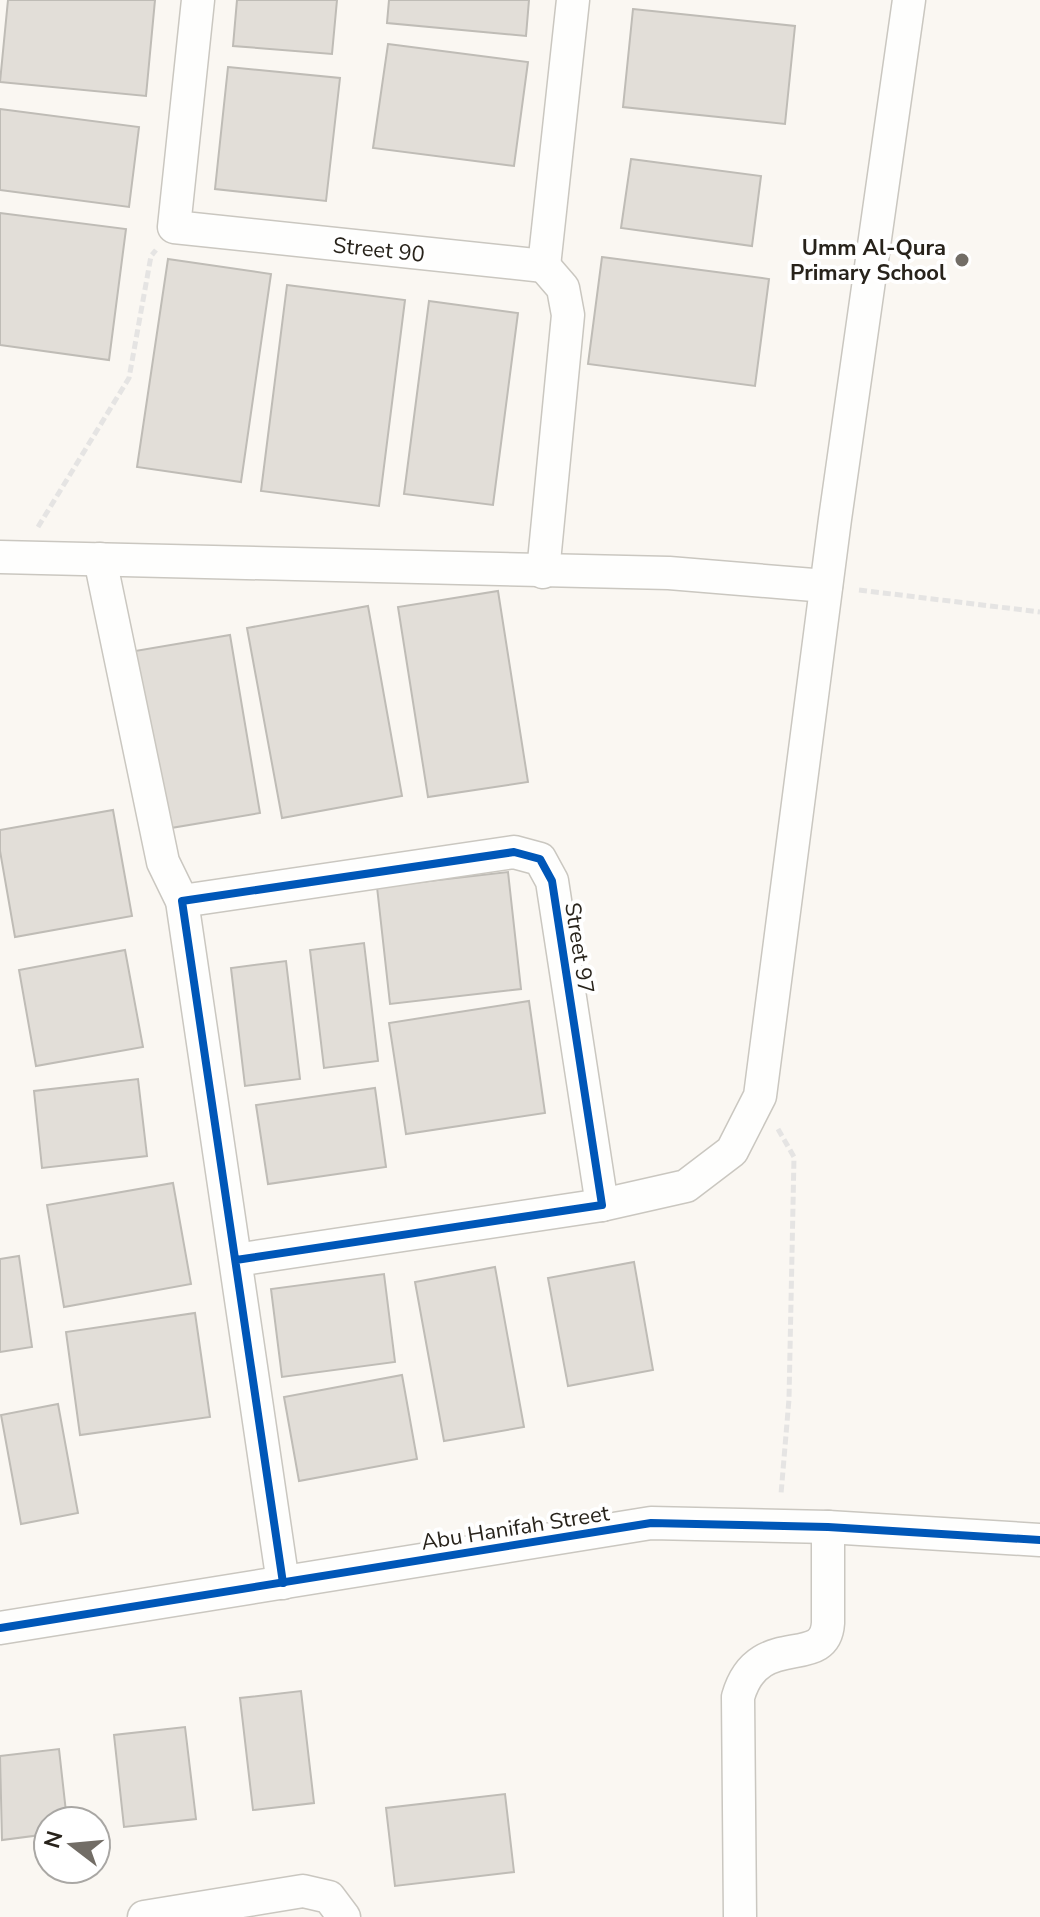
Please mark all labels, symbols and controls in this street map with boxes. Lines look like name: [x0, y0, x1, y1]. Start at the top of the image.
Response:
street label: Street 90: [332, 230, 426, 270]
place label: Umm Al-Qura Primary School: [790, 233, 946, 288]
marker: Umm Al-Qura Primary School: [953, 251, 971, 269]
street label: Street 97: [557, 900, 601, 996]
street label: Abu Hanifah Street: [419, 1498, 612, 1558]
north arrow: [32, 1805, 112, 1885]
text: N: [37, 1828, 70, 1852]

